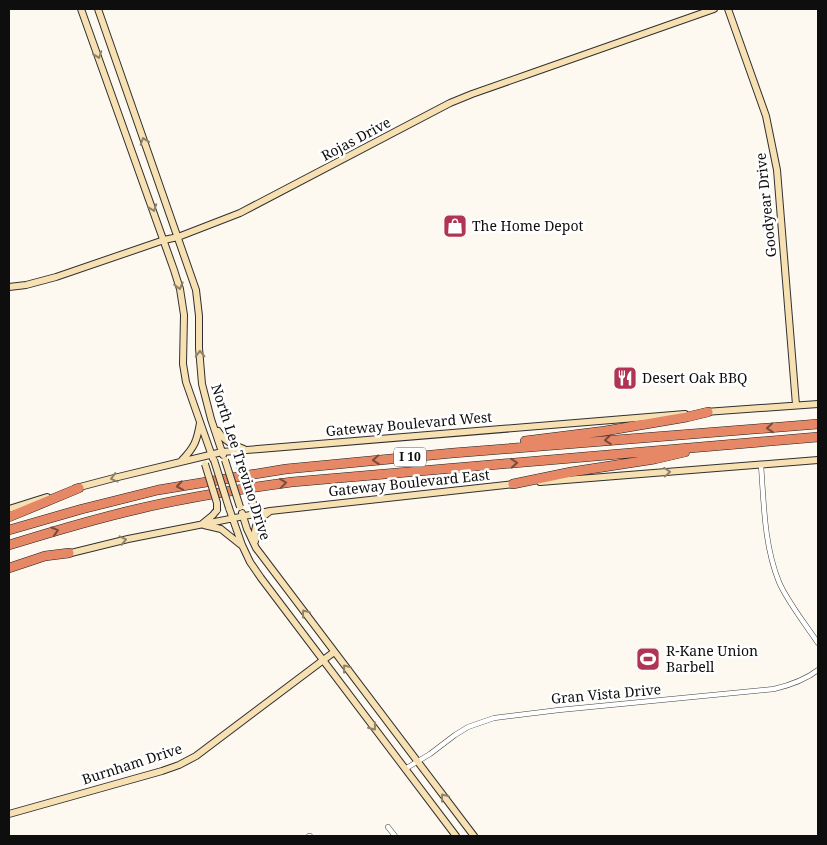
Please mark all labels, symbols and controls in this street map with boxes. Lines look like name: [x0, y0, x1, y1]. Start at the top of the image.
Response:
one-way arrow: [92, 50, 102, 58]
street label: Rojas Drive: [318, 112, 394, 165]
one-way arrow: [140, 137, 150, 146]
street label: Goodyear Drive: [751, 152, 780, 258]
one-way arrow: [147, 203, 157, 211]
shop icon: The Home Depot: [442, 213, 468, 239]
place label: The Home Depot: [472, 216, 583, 235]
one-way arrow: [173, 282, 183, 290]
one-way arrow: [194, 350, 205, 358]
restaurant icon: Desert Oak BBQ: [612, 365, 638, 391]
place label: Desert Oak BBQ: [642, 368, 747, 387]
street label: North Lee Trevino Drive: [207, 381, 276, 542]
street label: Gateway Boulevard West: [325, 407, 493, 440]
one-way arrow: [765, 422, 773, 433]
one-way arrow: [603, 435, 611, 446]
road number: I 10: [394, 448, 426, 467]
one-way arrow: [372, 454, 380, 465]
one-way arrow: [511, 458, 519, 469]
street label: Gateway Boulevard East: [327, 465, 491, 500]
one-way arrow: [663, 467, 671, 478]
one-way arrow: [109, 472, 118, 483]
one-way arrow: [279, 478, 287, 489]
one-way arrow: [176, 481, 185, 491]
one-way arrow: [51, 526, 59, 536]
one-way arrow: [119, 535, 128, 546]
one-way arrow: [302, 609, 311, 619]
place label: R-Kane Union Barbell: [666, 641, 758, 676]
sports icon: R-Kane Union Barbell: [635, 646, 661, 672]
one-way arrow: [343, 664, 352, 674]
street label: Gran Vista Drive: [550, 679, 662, 708]
one-way arrow: [368, 721, 376, 730]
street label: Burnham Drive: [79, 738, 184, 789]
one-way arrow: [441, 793, 450, 803]

